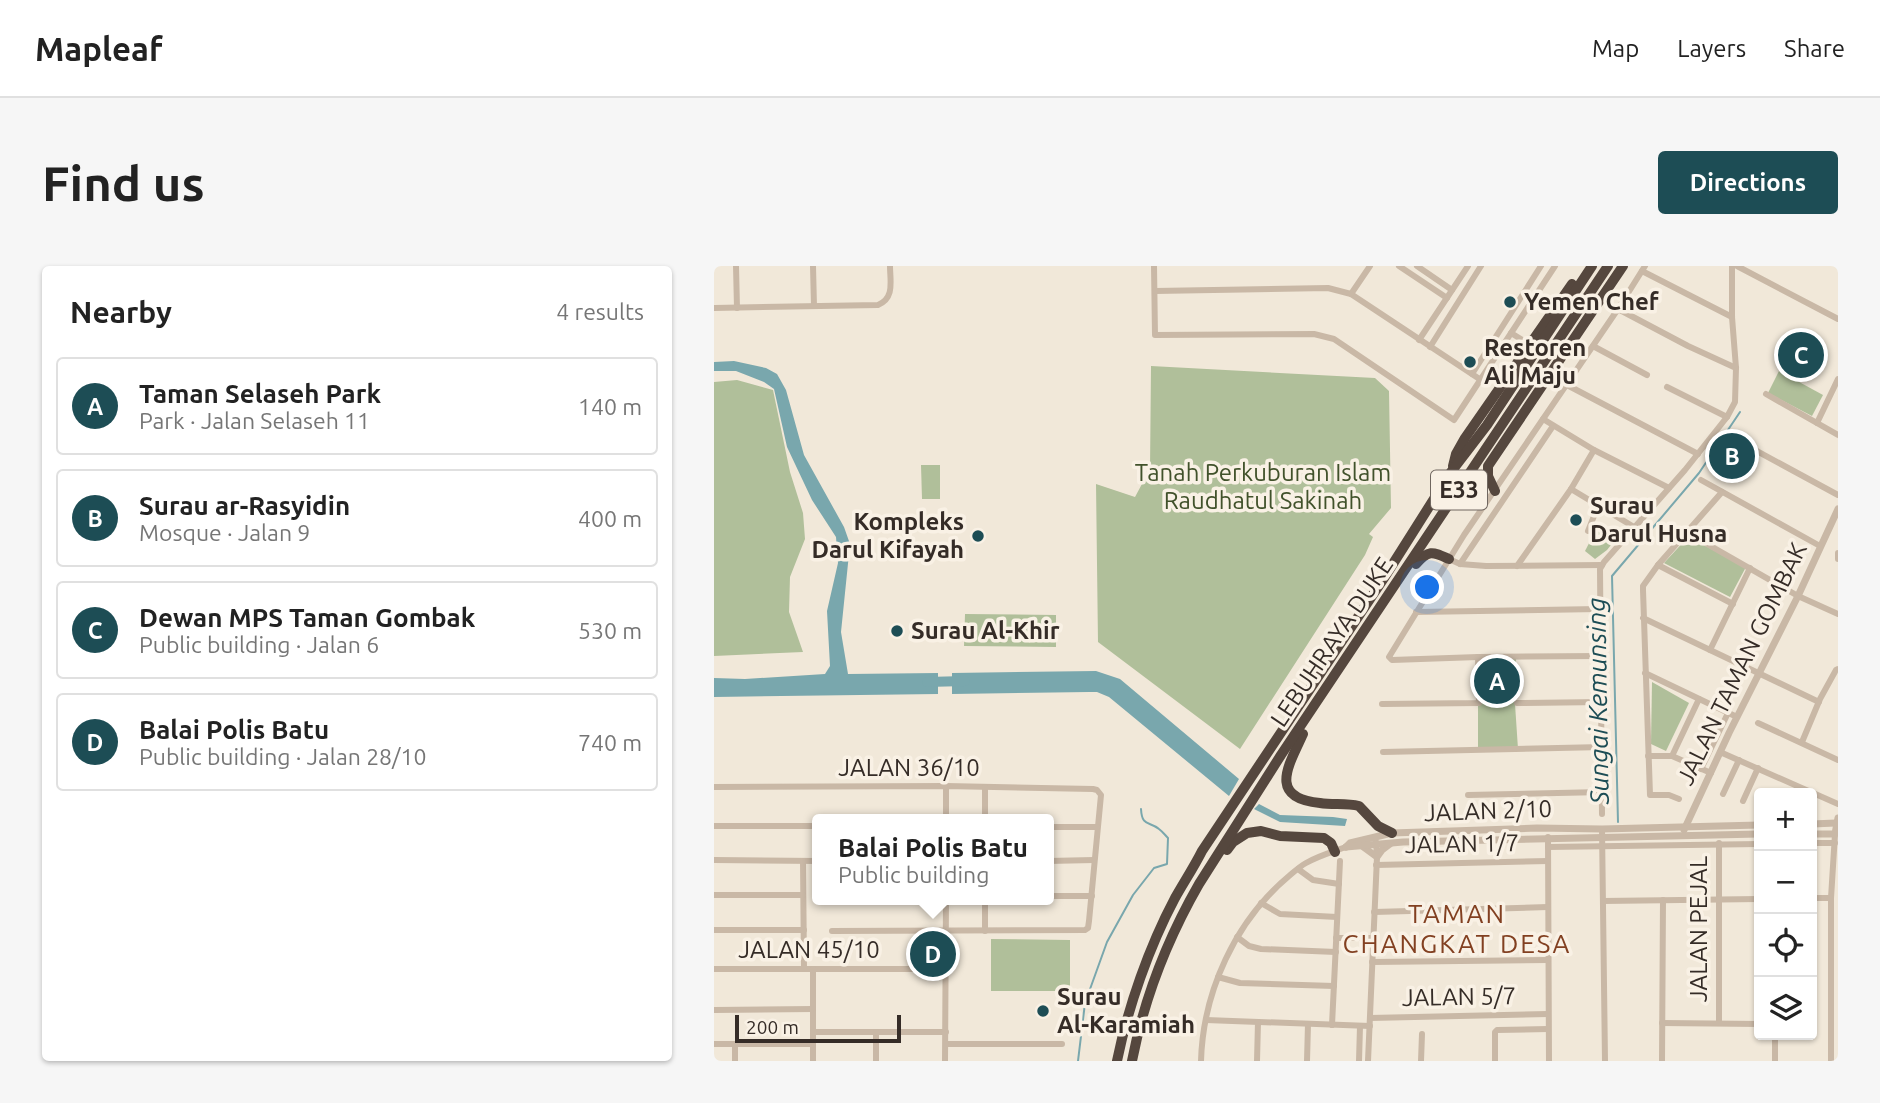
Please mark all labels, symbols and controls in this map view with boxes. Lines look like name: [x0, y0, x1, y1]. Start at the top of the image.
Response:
text: Mapleaf: [35, 30, 163, 67]
text: Map: [1592, 35, 1639, 62]
text: Layers: [1677, 35, 1746, 62]
text: Share: [1784, 35, 1845, 62]
button: Directions: [1658, 151, 1838, 214]
text: Find us: [42, 155, 205, 210]
place label: Yemen Chef: [1524, 288, 1660, 315]
marker: Yemen Chef: [1502, 294, 1518, 310]
text: Nearby: [70, 295, 172, 329]
text: 4 results: [556, 299, 644, 324]
pin: C: [1778, 329, 1824, 381]
place label: Restoren Ali Maju: [1484, 334, 1586, 389]
marker: Restoren Ali Maju: [1462, 354, 1478, 370]
text: Taman Selaseh Park: [139, 379, 381, 408]
text: A: [87, 394, 103, 419]
text: 140 m: [578, 394, 642, 419]
text: Park · Jalan Selaseh 11: [139, 408, 370, 433]
pin: B: [1709, 430, 1755, 482]
park label: Tanah Perkuburan Islam Raudhatul Sakinah: [1135, 459, 1391, 514]
road number: E33: [1431, 470, 1487, 510]
text: Surau ar-Rasyidin: [139, 491, 350, 520]
place label: Surau Darul Husna: [1590, 492, 1727, 547]
text: B: [87, 506, 103, 531]
text: 400 m: [578, 506, 642, 531]
place label: Kompleks Darul Kifayah: [812, 508, 964, 563]
marker: Surau Darul Husna: [1568, 512, 1584, 528]
text: Mosque · Jalan 9: [139, 520, 310, 545]
marker: Kompleks Darul Kifayah: [970, 528, 986, 544]
street label: JALAN TAMAN GOMBAK: [1671, 538, 1812, 789]
street label: LEBUHRAYA DUKE: [1265, 552, 1398, 731]
your location: [1410, 570, 1444, 604]
water label: Sungai Kemunsing: [1581, 597, 1614, 806]
text: Dewan MPS Taman Gombak: [139, 603, 475, 632]
place label: Surau Al-Khir: [911, 617, 1060, 644]
text: C: [88, 618, 102, 643]
text: 530 m: [578, 618, 642, 643]
marker: Surau Al-Khir: [889, 623, 905, 639]
text: Public building · Jalan 6: [139, 632, 379, 657]
pin: A: [1474, 655, 1520, 707]
text: Balai Polis Batu: [139, 715, 329, 744]
text: D: [87, 730, 103, 755]
text: 740 m: [578, 730, 642, 755]
text: Public building · Jalan 28/10: [139, 744, 427, 769]
street label: JALAN 36/10: [838, 754, 980, 781]
map controls: [1754, 788, 1817, 1040]
button: +: [1754, 788, 1817, 851]
street label: JALAN 2/10: [1424, 795, 1552, 826]
popup: [812, 814, 1054, 905]
street label: JALAN 1/7: [1405, 829, 1519, 858]
text: Balai Polis Batu: [838, 833, 1028, 862]
button: −: [1754, 851, 1817, 914]
street label: JALAN PEJAL: [1685, 856, 1712, 1002]
text: Public building: [838, 862, 989, 887]
district label: TAMAN CHANGKAT DESA: [1343, 899, 1571, 958]
button: locate: [1754, 914, 1817, 977]
pin: D: [910, 928, 956, 980]
street label: JALAN 45/10: [738, 936, 880, 963]
button: layers: [1754, 977, 1817, 1040]
street label: JALAN 5/7: [1402, 982, 1516, 1011]
place label: Surau Al-Karamiah: [1057, 983, 1195, 1038]
marker: Surau Al-Karamiah: [1035, 1003, 1051, 1019]
scale bar: [735, 1012, 901, 1044]
text: 200 m: [746, 1016, 799, 1038]

